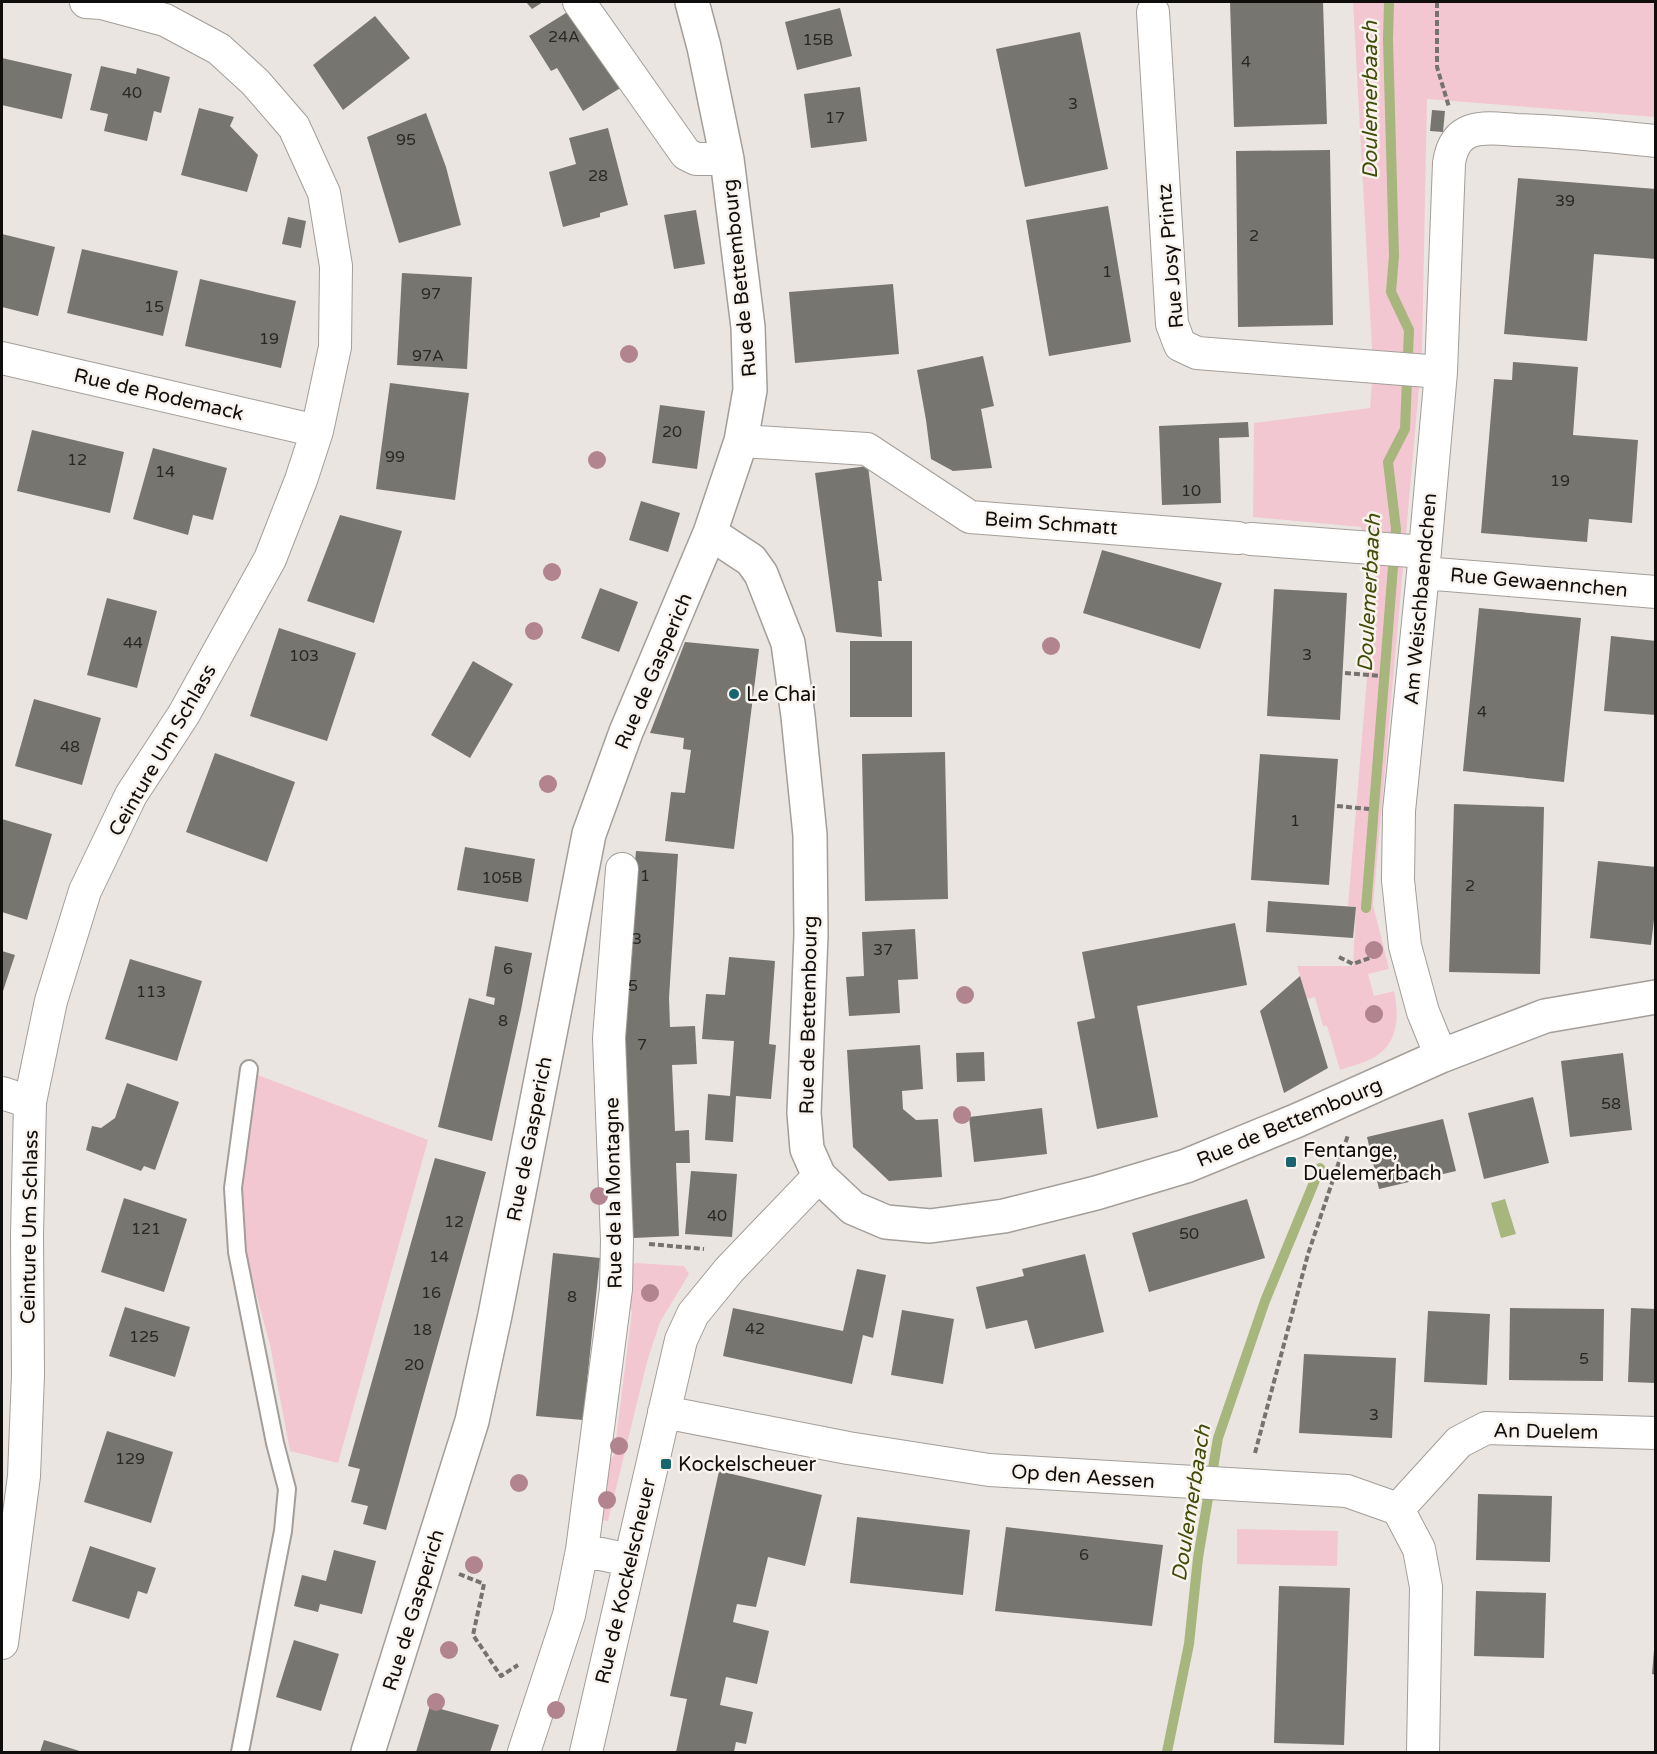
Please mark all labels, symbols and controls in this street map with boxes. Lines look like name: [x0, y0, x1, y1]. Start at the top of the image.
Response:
water label: Doulemerbaach: [1358, 20, 1383, 179]
house number: 24A: [548, 27, 580, 47]
house number: 15B: [802, 30, 834, 50]
house number: 4: [1241, 52, 1251, 72]
house number: 40: [122, 83, 142, 103]
house number: 3: [1068, 94, 1078, 114]
house number: 17: [825, 108, 845, 128]
house number: 95: [396, 130, 416, 150]
house number: 28: [588, 166, 608, 186]
street label: Rue de Bettembourg: [718, 178, 762, 378]
street label: Rue Josy Printz: [1153, 182, 1189, 329]
house number: 39: [1555, 191, 1575, 211]
house number: 2: [1249, 226, 1259, 246]
house number: 1: [1102, 262, 1112, 282]
house number: 97: [421, 284, 441, 304]
house number: 15: [144, 297, 164, 317]
house number: 19: [259, 329, 279, 349]
house number: 97A: [412, 346, 444, 366]
street label: Rue de Rodemack: [72, 364, 246, 426]
house number: 20: [662, 422, 682, 442]
house number: 99: [385, 447, 405, 467]
house number: 12: [67, 450, 87, 470]
house number: 14: [155, 462, 175, 482]
house number: 19: [1550, 471, 1570, 491]
house number: 10: [1181, 481, 1201, 501]
street label: Am Weischbaendchen: [1400, 492, 1442, 706]
street label: Beim Schmatt: [984, 507, 1119, 541]
water label: Doulemerbaach: [1353, 512, 1386, 673]
street label: Rue Gewaennchen: [1449, 563, 1629, 603]
street label: Rue de Gasperich: [610, 590, 698, 753]
house number: 44: [123, 633, 143, 653]
house number: 3: [1302, 645, 1312, 665]
house number: 103: [289, 646, 319, 666]
street label: Ceinture Um Schlass: [104, 660, 222, 841]
place label: Le Chai: [746, 683, 816, 707]
marker: Le Chai: [727, 687, 741, 701]
house number: 4: [1477, 702, 1487, 722]
house number: 48: [60, 737, 80, 757]
house number: 1: [1290, 811, 1300, 831]
house number: 1: [640, 866, 650, 886]
house number: 105B: [481, 868, 523, 888]
house number: 2: [1465, 876, 1475, 896]
street label: Rue de Bettembourg: [795, 915, 823, 1115]
house number: 3: [632, 929, 642, 949]
house number: 37: [873, 940, 893, 960]
house number: 6: [503, 959, 513, 979]
house number: 5: [628, 976, 638, 996]
house number: 113: [136, 982, 166, 1002]
house number: 8: [498, 1011, 508, 1031]
house number: 7: [637, 1035, 647, 1055]
street label: Rue de Gasperich: [502, 1055, 558, 1224]
street label: Rue de Bettembourg: [1193, 1073, 1386, 1173]
house number: 58: [1601, 1094, 1621, 1114]
street label: Rue de la Montagne: [600, 1097, 628, 1289]
street label: Ceinture Um Schlass: [16, 1130, 44, 1324]
place label: Fentange, Duelemerbach: [1303, 1139, 1442, 1186]
marker: Fentange, Duelemerbach: [1284, 1155, 1298, 1169]
house number: 40: [707, 1206, 727, 1226]
house number: 12: [444, 1212, 464, 1232]
house number: 121: [131, 1219, 161, 1239]
house number: 50: [1179, 1224, 1199, 1244]
house number: 14: [429, 1247, 449, 1267]
house number: 16: [421, 1283, 441, 1303]
house number: 8: [567, 1287, 577, 1307]
house number: 42: [745, 1319, 765, 1339]
house number: 18: [412, 1320, 432, 1340]
house number: 125: [129, 1327, 159, 1347]
house number: 5: [1579, 1349, 1589, 1369]
house number: 20: [404, 1355, 424, 1375]
house number: 3: [1369, 1405, 1379, 1425]
street label: An Duelem: [1493, 1419, 1599, 1445]
water label: Doulemerbaach: [1167, 1422, 1216, 1583]
house number: 129: [115, 1449, 145, 1469]
place label: Kockelscheuer: [678, 1453, 816, 1477]
marker: Kockelscheuer: [659, 1457, 673, 1471]
street label: Op den Aessen: [1010, 1460, 1156, 1494]
street label: Rue de Kockelscheuer: [591, 1476, 661, 1686]
street label: Rue de Gasperich: [378, 1527, 450, 1694]
house number: 6: [1079, 1545, 1089, 1565]

